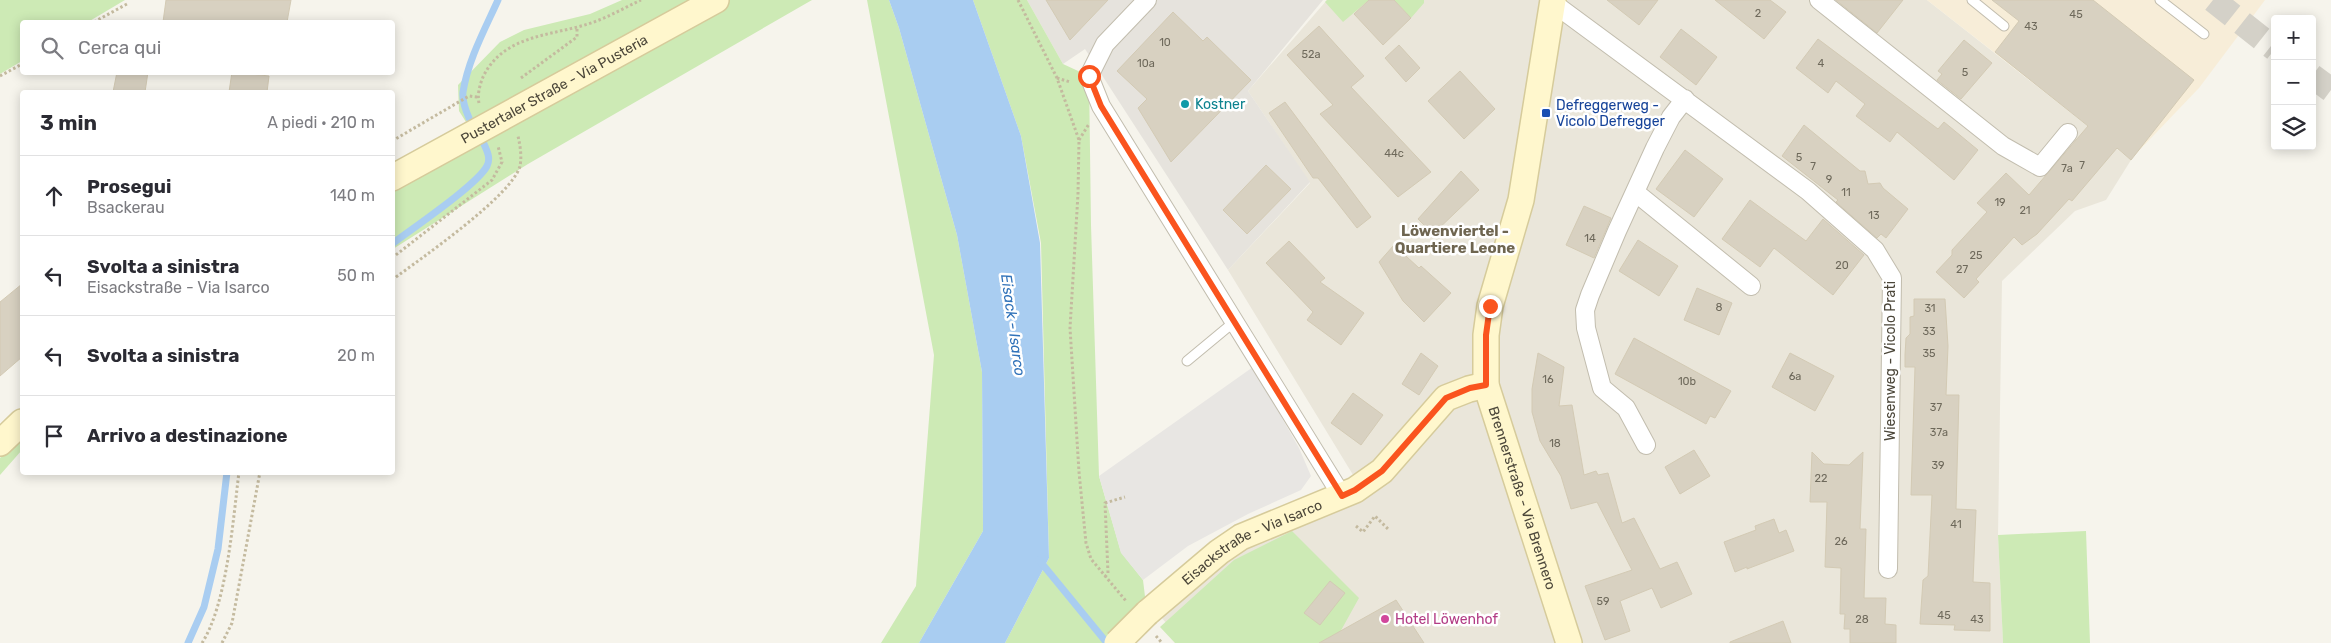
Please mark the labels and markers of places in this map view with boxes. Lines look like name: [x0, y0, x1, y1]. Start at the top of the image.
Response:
place label: Kostner: [1195, 96, 1246, 113]
place label: Defreggerweg - Vicolo Defregger: [1556, 97, 1666, 130]
marker: Kostner: [1179, 98, 1191, 110]
marker: Defreggerweg - Vicolo Defregger: [1540, 107, 1552, 119]
place label: Hotel Löwenhof: [1395, 611, 1499, 628]
marker: Hotel Löwenhof: [1379, 613, 1391, 625]

